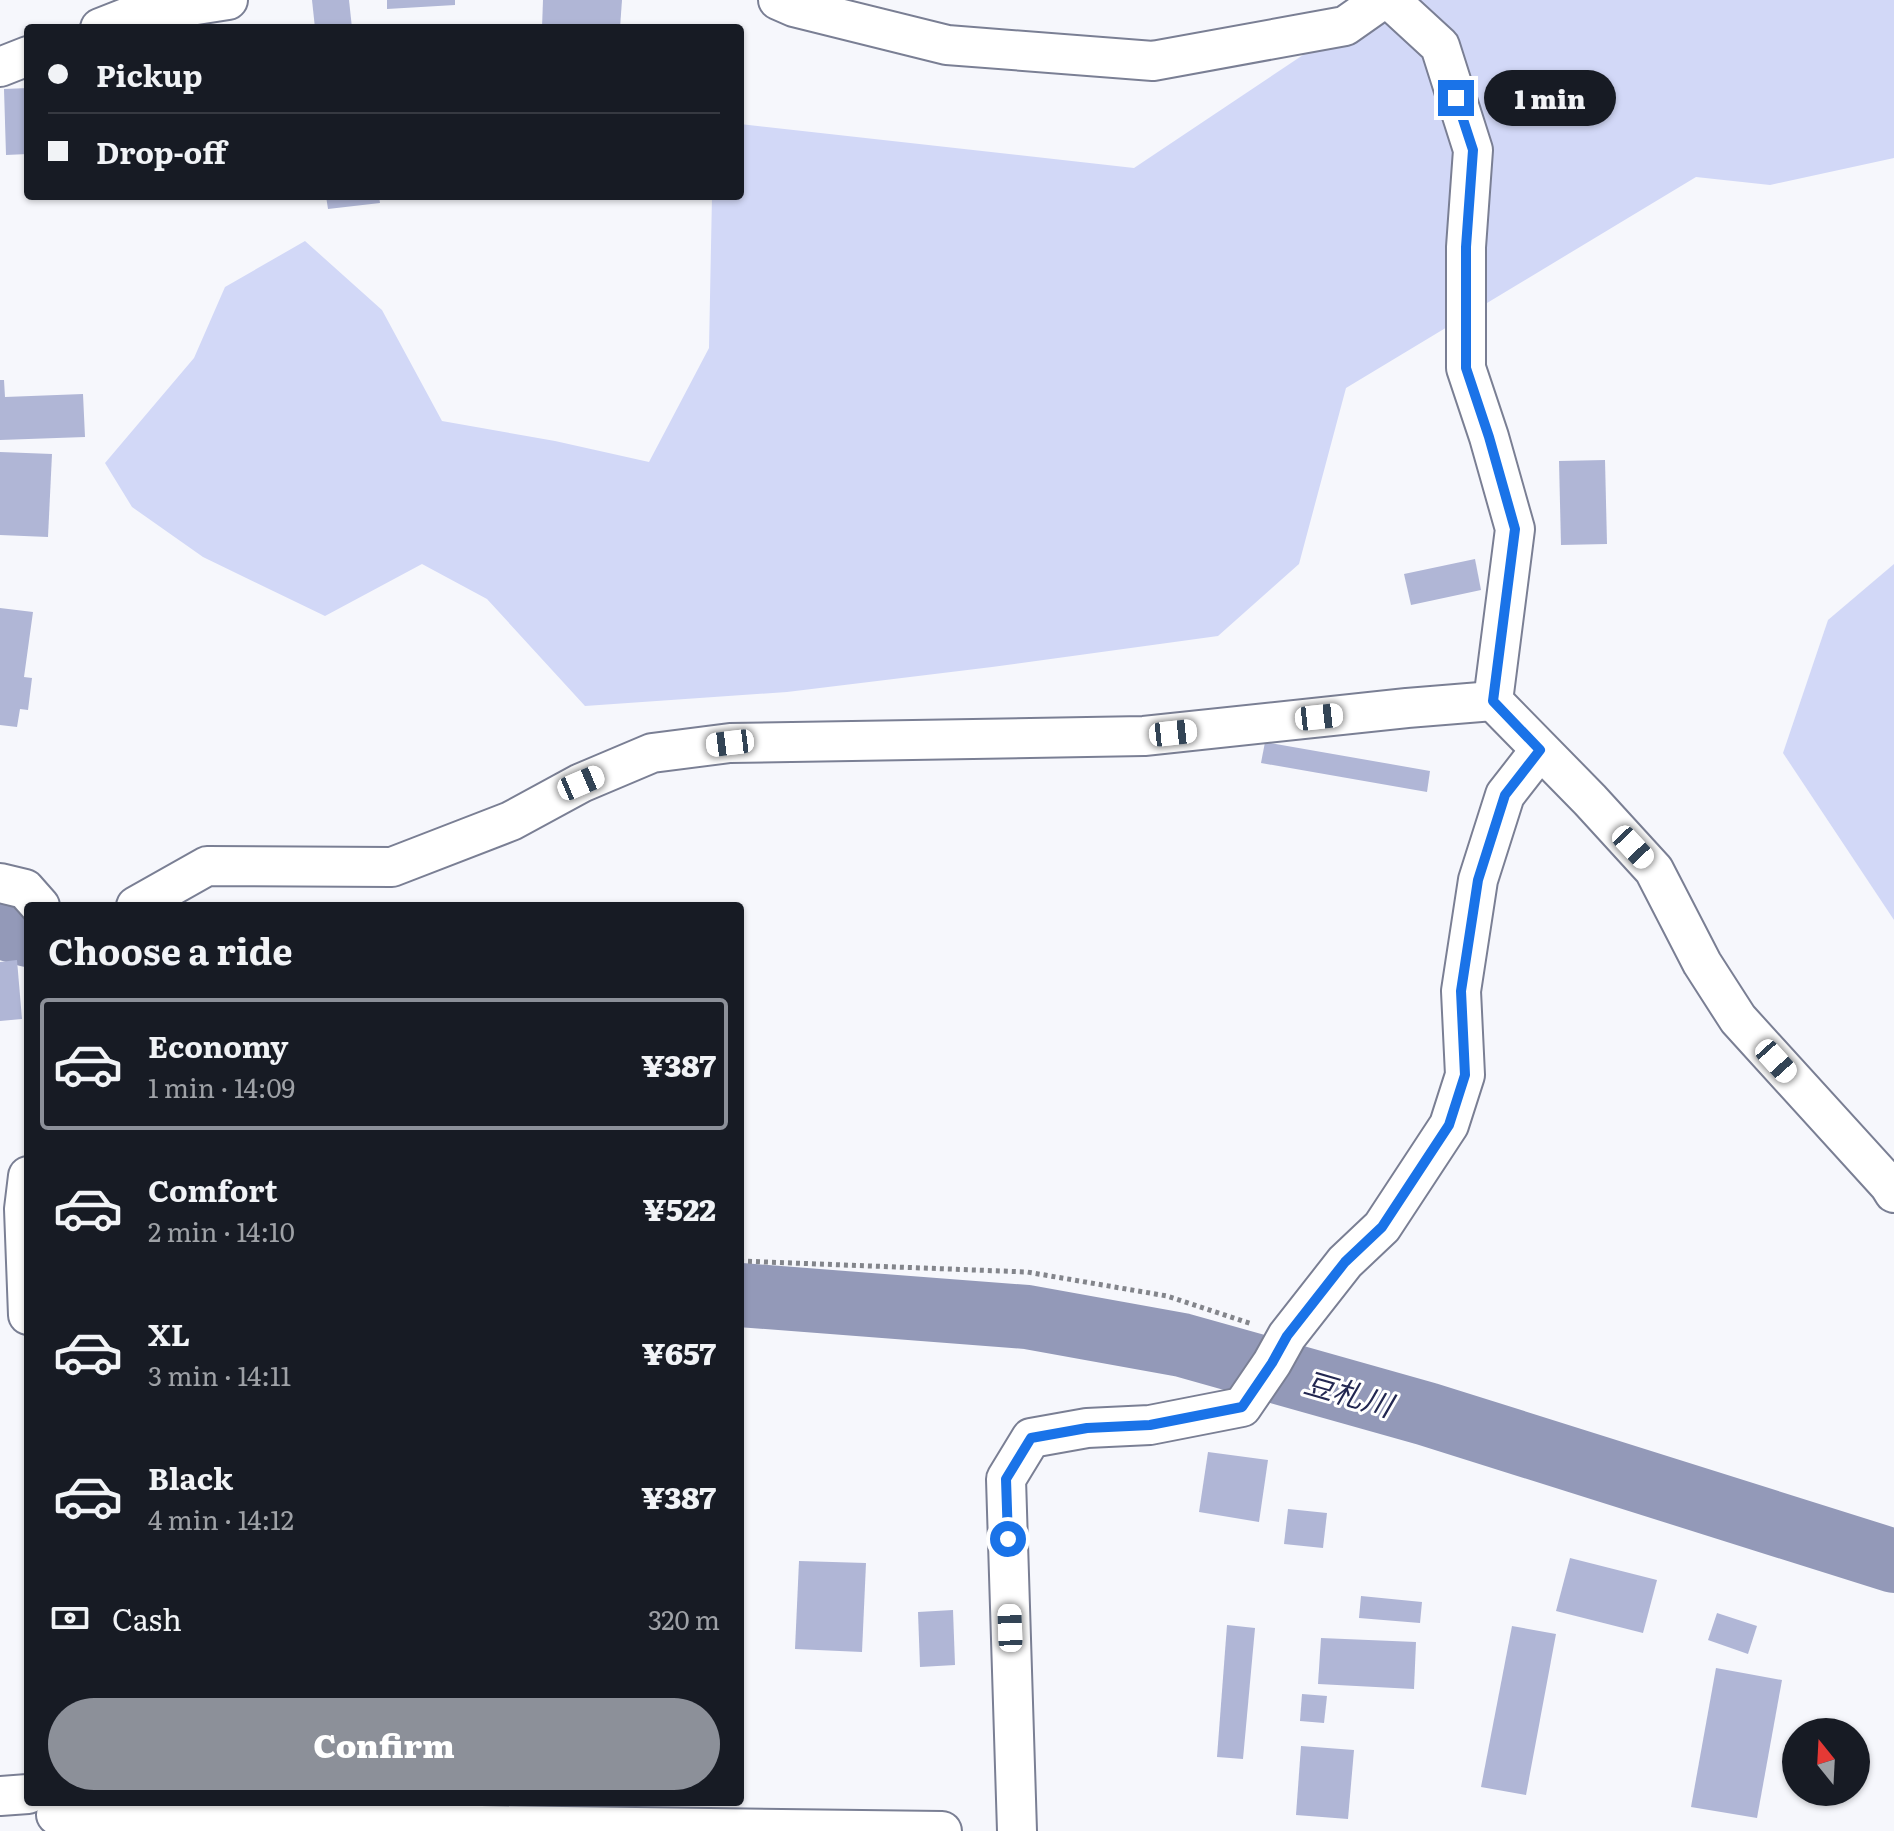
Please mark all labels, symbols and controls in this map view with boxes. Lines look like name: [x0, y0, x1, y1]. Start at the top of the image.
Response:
text: Pickup: [96, 52, 203, 96]
callout: 1 min: [1484, 70, 1616, 126]
text: 1 min: [1515, 78, 1585, 117]
route end: [1438, 80, 1474, 116]
text: Drop-off: [96, 129, 226, 173]
car: [1294, 703, 1344, 731]
car: [1148, 719, 1198, 747]
car: [705, 728, 755, 758]
car: [554, 763, 608, 803]
car: [1608, 821, 1658, 873]
text: Choose a ride: [48, 923, 293, 976]
text: Economy: [148, 1023, 288, 1067]
icon: car: [52, 1028, 124, 1100]
car: [1751, 1035, 1801, 1087]
text: ¥387: [641, 1042, 716, 1086]
text: 1 min · 14:09: [148, 1067, 295, 1106]
text: Comfort: [148, 1167, 278, 1211]
icon: car: [52, 1172, 124, 1244]
text: ¥522: [643, 1186, 716, 1230]
text: 2 min · 14:10: [148, 1211, 295, 1250]
text: XL: [148, 1311, 190, 1355]
icon: car: [52, 1316, 124, 1388]
text: ¥657: [642, 1330, 716, 1374]
text: 3 min · 14:11: [148, 1355, 291, 1394]
water label: 豆札川: [1300, 1358, 1401, 1426]
text: Black: [148, 1455, 233, 1499]
icon: car: [52, 1460, 124, 1532]
text: ¥387: [641, 1474, 716, 1518]
text: 4 min · 14:12: [148, 1499, 294, 1538]
route start: [990, 1521, 1026, 1557]
icon: cash: [48, 1596, 92, 1640]
text: Cash: [112, 1596, 182, 1640]
text: 320 m: [648, 1599, 720, 1638]
car: [997, 1604, 1023, 1652]
button: Confirm: [48, 1698, 720, 1790]
north arrow: [1782, 1718, 1870, 1806]
map controls: [1782, 1718, 1870, 1806]

